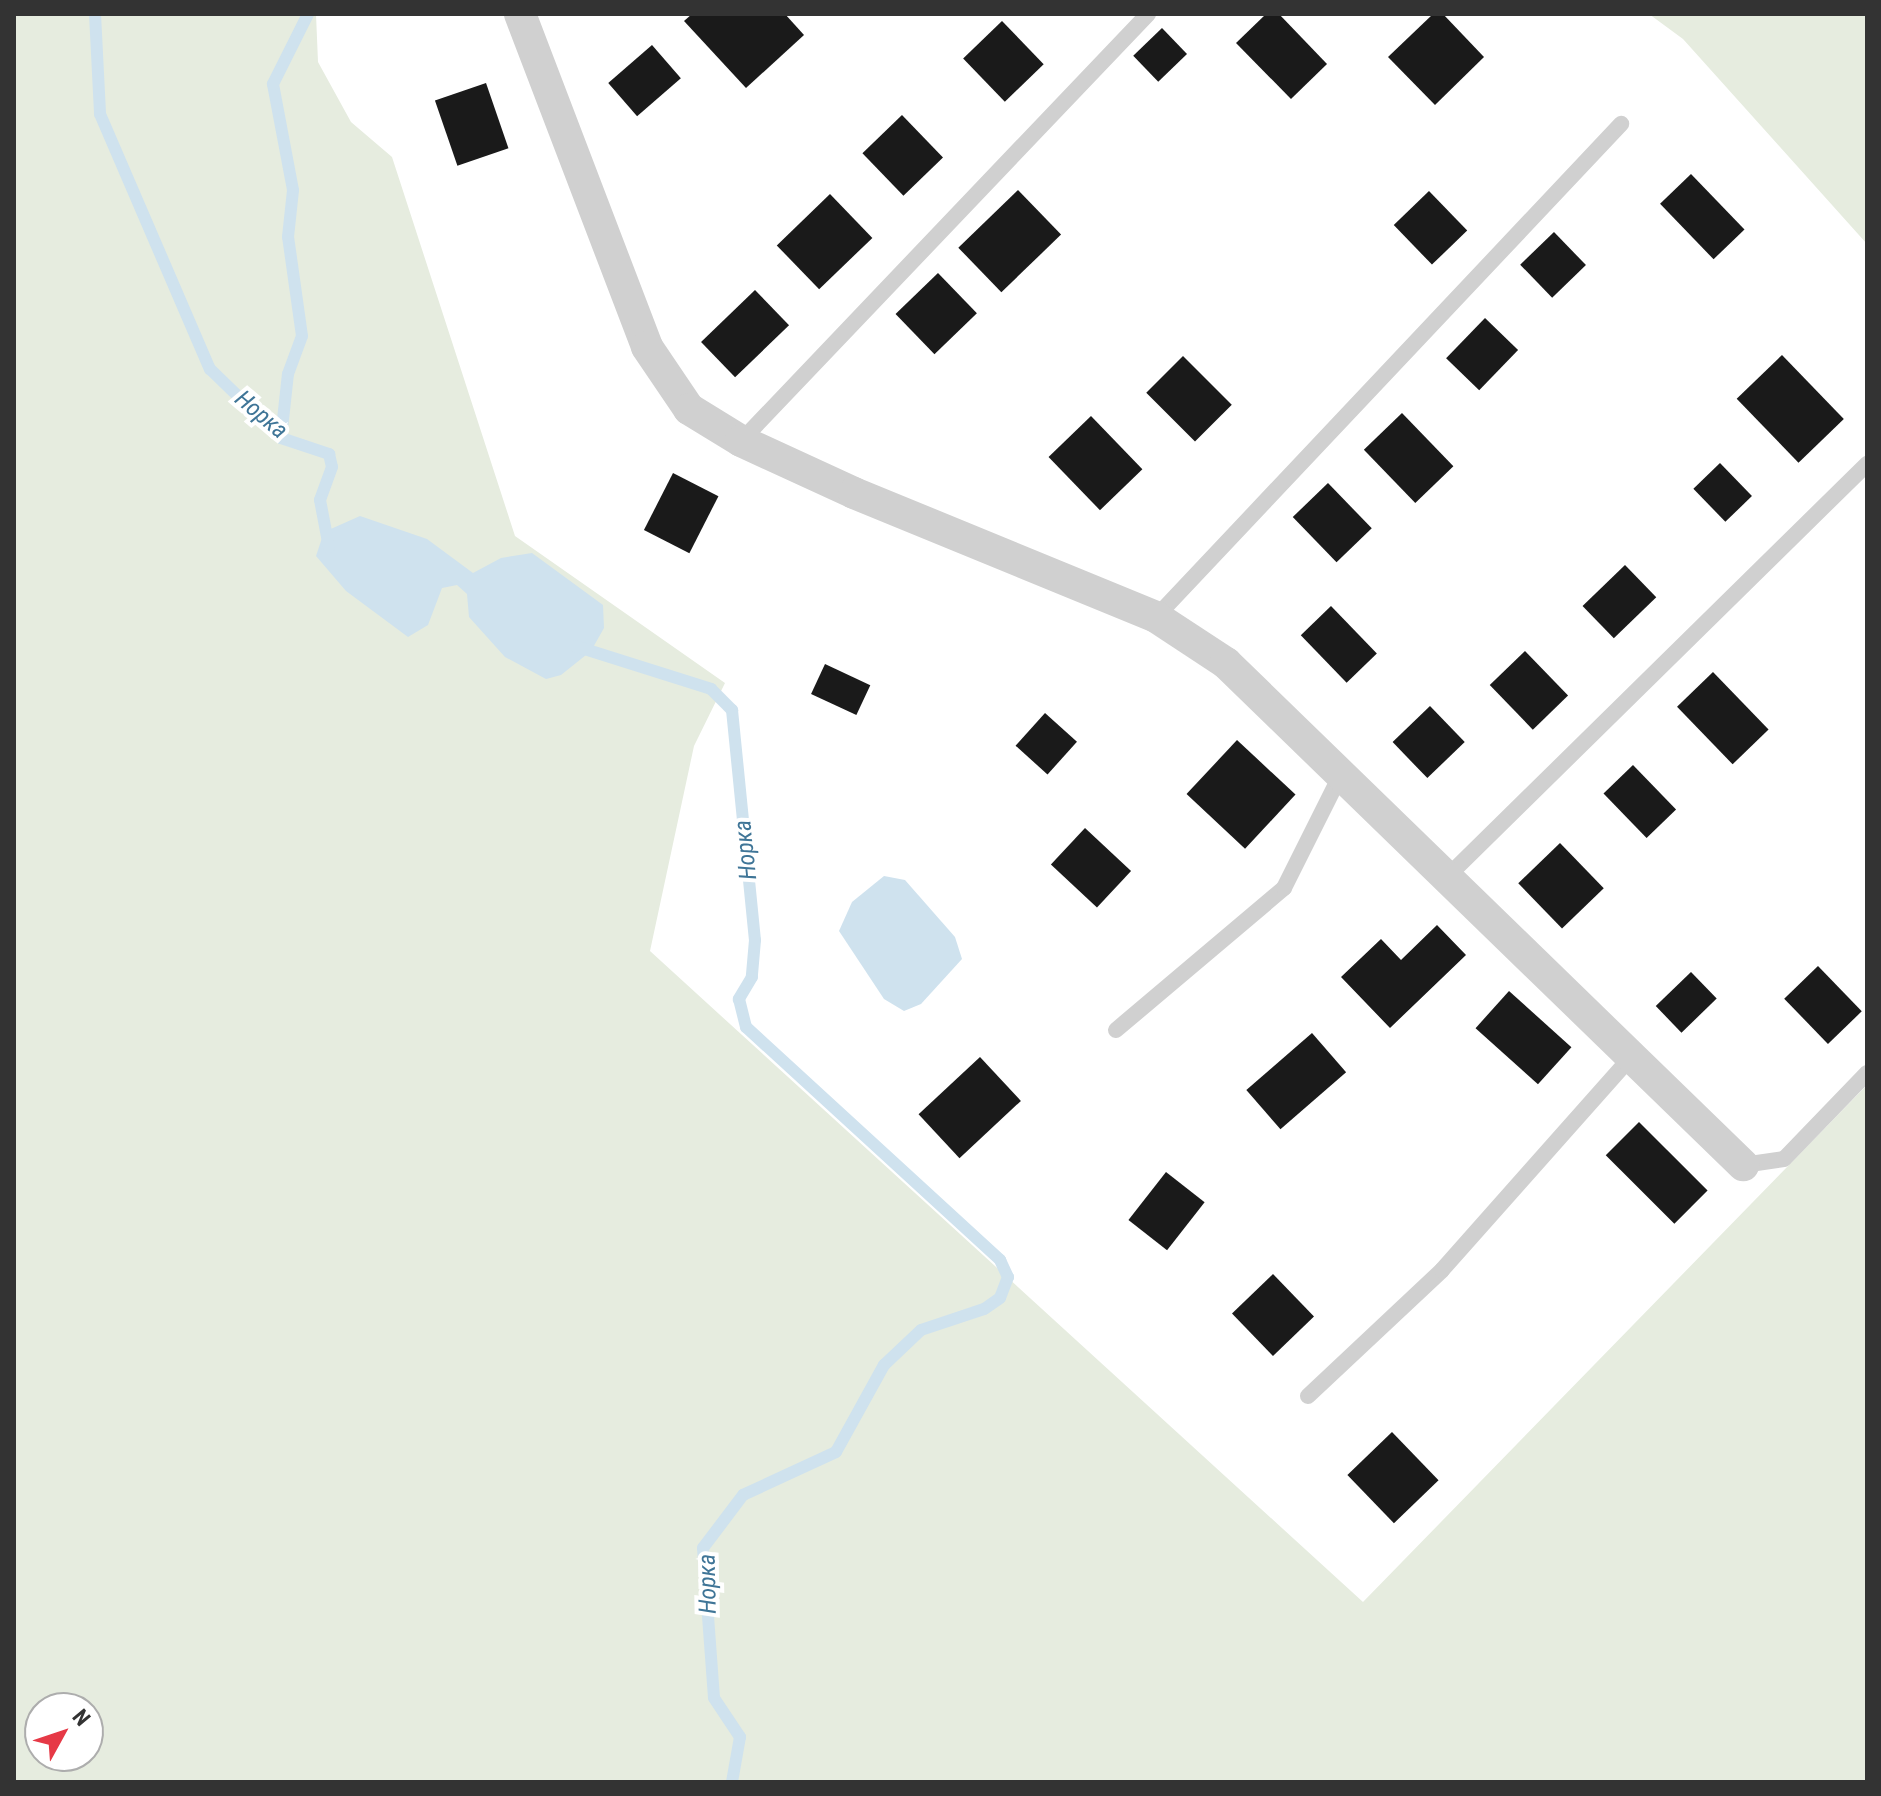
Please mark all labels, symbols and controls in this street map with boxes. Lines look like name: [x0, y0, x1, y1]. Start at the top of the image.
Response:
water label: Норка: [229, 385, 293, 445]
water label: Норка: [729, 819, 763, 881]
water label: Норка: [693, 1554, 723, 1614]
north arrow: [24, 1692, 104, 1772]
text: N: [67, 1704, 95, 1731]

